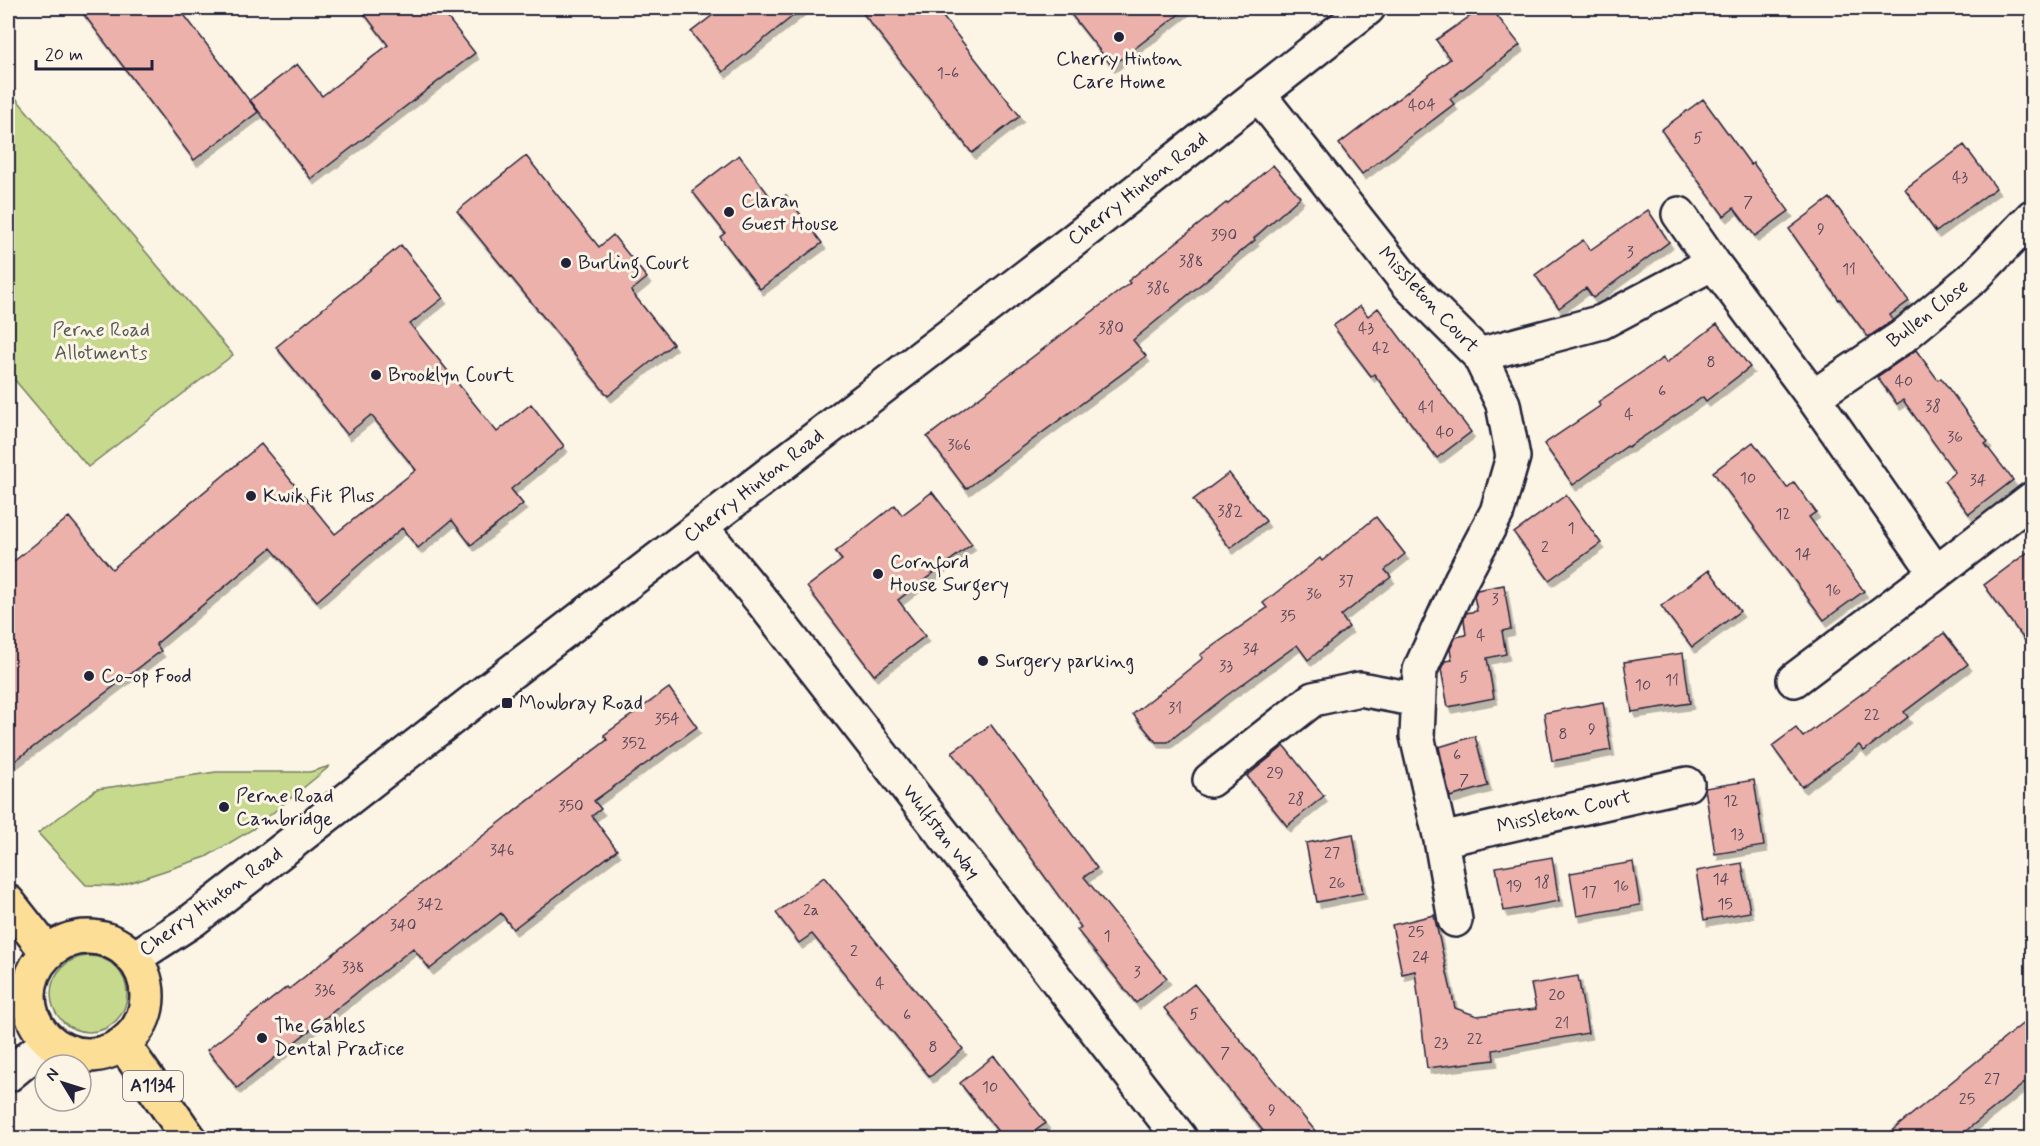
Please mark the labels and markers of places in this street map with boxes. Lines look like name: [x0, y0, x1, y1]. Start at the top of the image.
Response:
marker: Cherry Hinton Care Home: [1112, 30, 1126, 44]
place label: Cherry Hinton Care Home: [1056, 46, 1182, 96]
place label: Claran Guest House: [741, 188, 839, 238]
marker: Claran Guest House: [722, 205, 736, 219]
place label: Burling Court: [578, 250, 689, 279]
marker: Burling Court: [559, 256, 573, 270]
place label: Brooklyn Court: [388, 362, 514, 389]
marker: Brooklyn Court: [369, 368, 383, 382]
place label: Kwik Fit Plus: [263, 483, 375, 510]
marker: Kwik Fit Plus: [244, 489, 258, 503]
place label: Cornford House Surgery: [890, 549, 1009, 601]
marker: Cornford House Surgery: [871, 567, 885, 581]
place label: Surgery parking: [995, 648, 1134, 676]
marker: Surgery parking: [976, 654, 990, 668]
place label: Co-op Food: [101, 663, 192, 690]
marker: Co-op Food: [82, 669, 96, 683]
place label: Mowbray Road: [519, 690, 643, 717]
marker: Mowbray Road: [500, 696, 514, 710]
place label: Perne Road Cambridge: [236, 783, 334, 834]
marker: Perne Road Cambridge: [217, 800, 231, 814]
place label: The Gables Dental Practice: [274, 1013, 405, 1063]
marker: The Gables Dental Practice: [255, 1031, 269, 1045]

